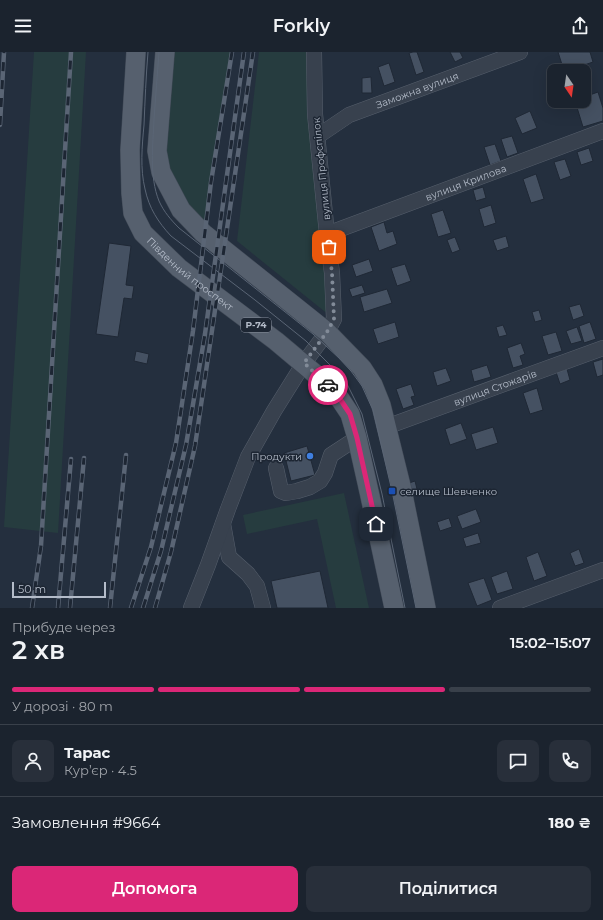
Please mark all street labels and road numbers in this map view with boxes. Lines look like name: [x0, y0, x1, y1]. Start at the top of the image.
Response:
street label: Заможна вулиця: [374, 69, 460, 112]
street label: вулиця Профспілок: [310, 117, 333, 221]
street label: вулиця Крилова: [423, 162, 508, 204]
street label: Південний проспект: [144, 234, 236, 314]
road number: Р-74: [241, 318, 271, 332]
street label: вулиця Стожарів: [452, 367, 539, 409]

